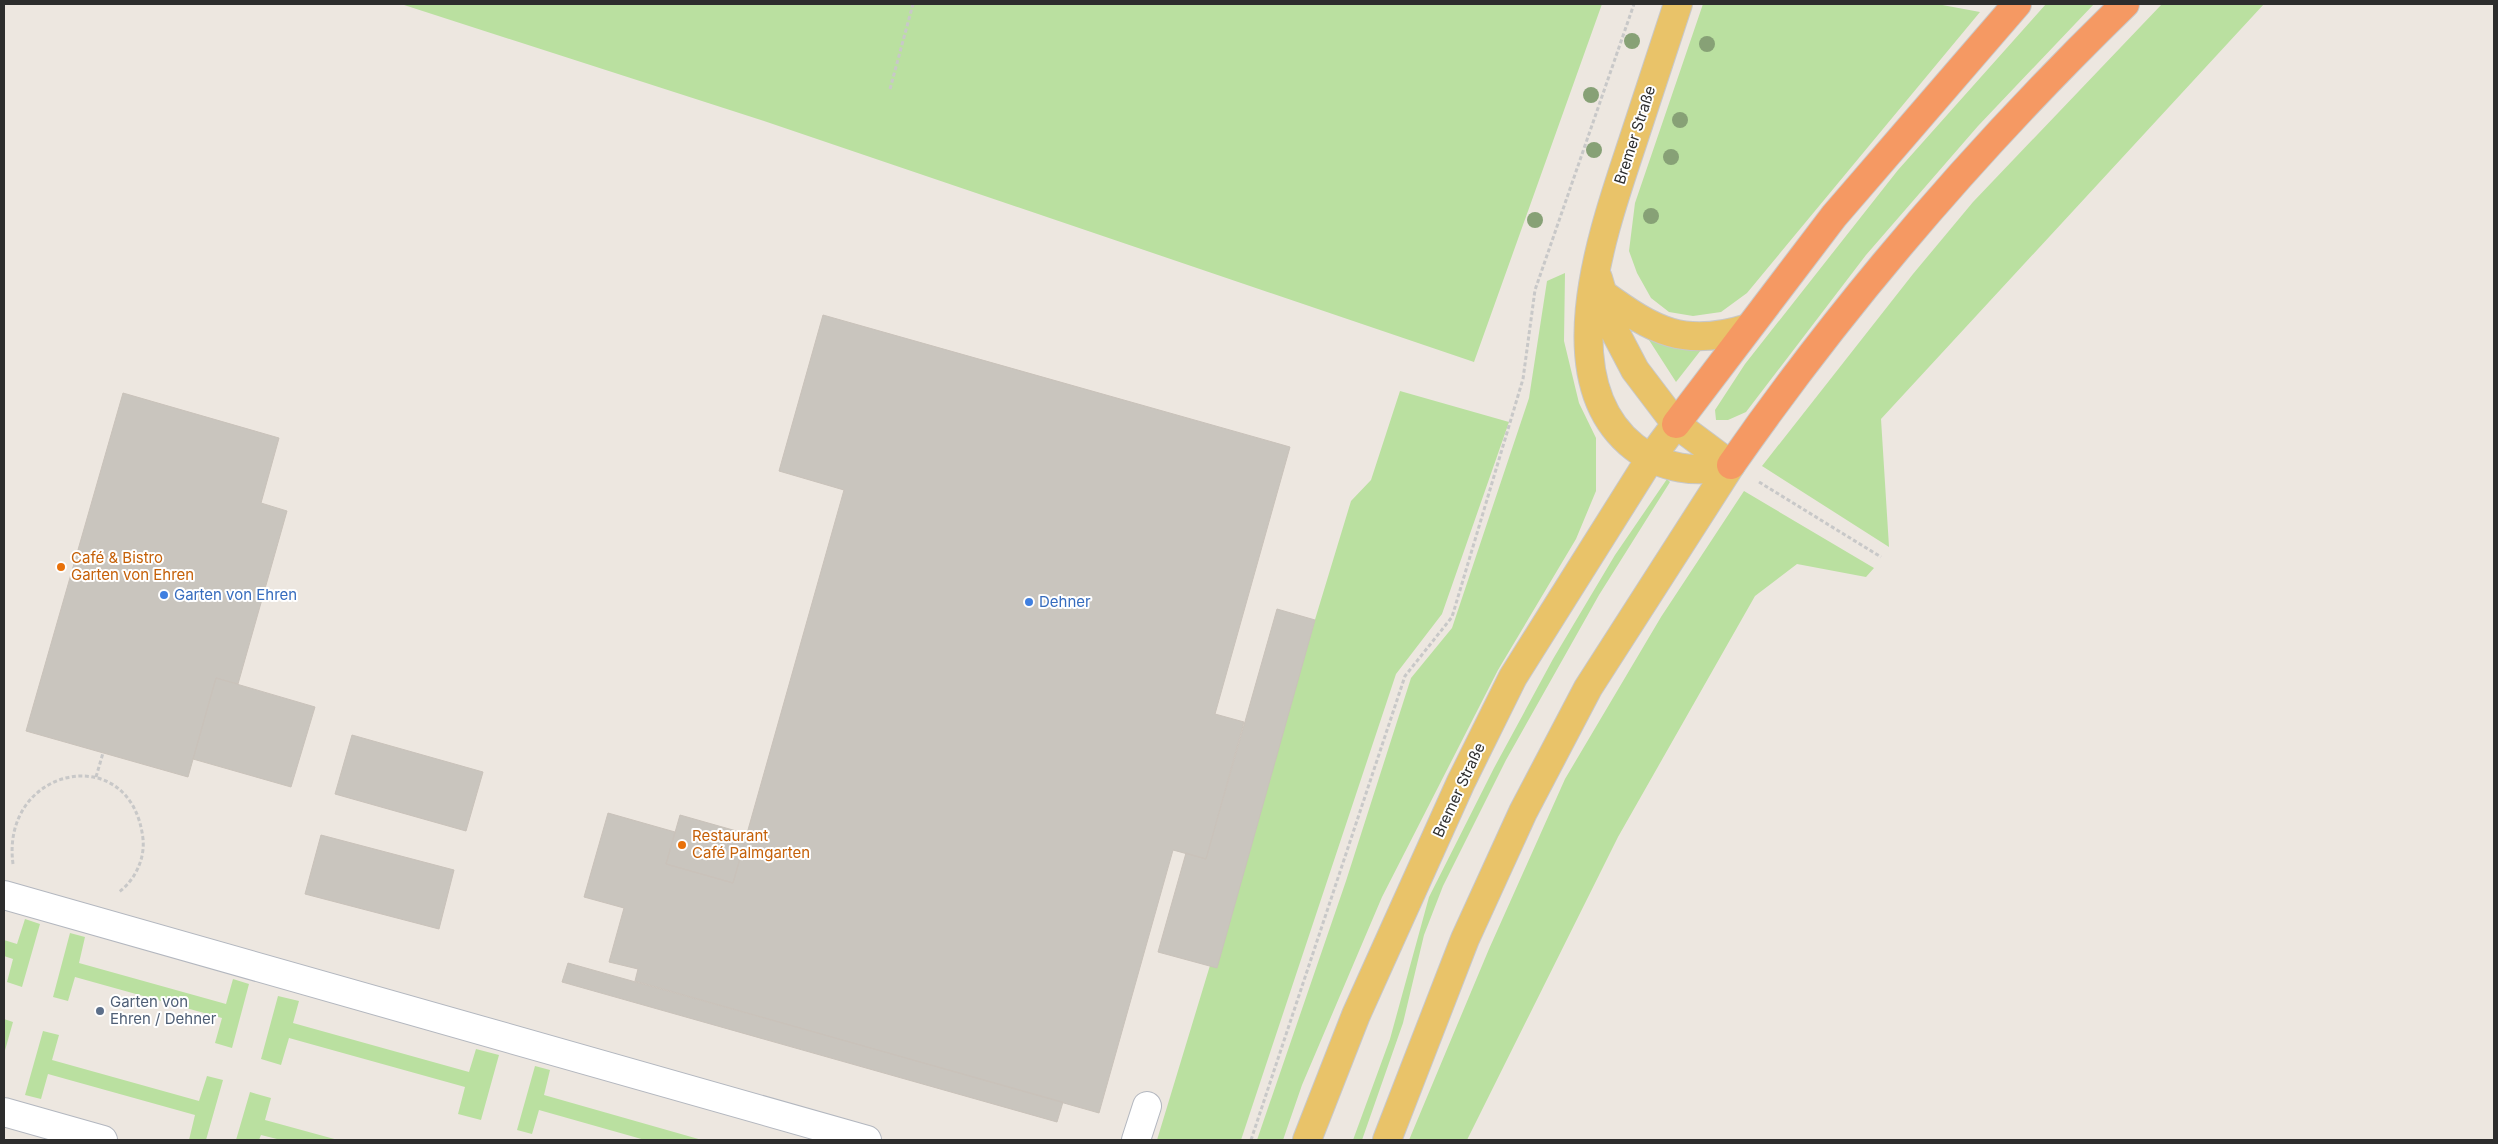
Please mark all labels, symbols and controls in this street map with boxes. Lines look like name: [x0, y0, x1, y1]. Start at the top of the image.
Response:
street label: Bremer Straße: [1610, 83, 1659, 186]
place label: Café & Bistro Garten von Ehren: [71, 548, 194, 584]
marker: Café & Bistro Garten von Ehren: [55, 561, 67, 573]
place label: Garten von Ehren: [174, 585, 297, 604]
marker: Garten von Ehren: [158, 589, 170, 601]
place label: Dehner: [1039, 592, 1091, 611]
marker: Dehner: [1023, 596, 1035, 608]
street label: Bremer Straße: [1428, 739, 1489, 840]
place label: Restaurant Café Palmgarten: [692, 826, 810, 862]
marker: Restaurant Café Palmgarten: [676, 839, 688, 851]
place label: Garten von Ehren / Dehner: [110, 992, 217, 1028]
marker: Garten von Ehren / Dehner: [94, 1005, 106, 1017]

